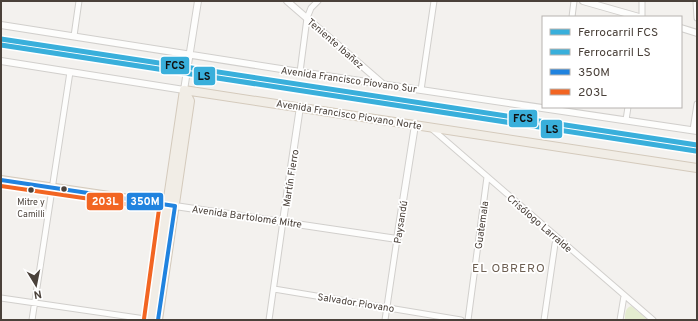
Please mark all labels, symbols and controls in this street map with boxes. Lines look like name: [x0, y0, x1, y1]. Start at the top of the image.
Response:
street label: Teniente Ibañez: [304, 16, 366, 72]
legend: [542, 16, 682, 108]
text: Ferrocarril FCS: [578, 25, 658, 41]
text: Ferrocarril LS: [578, 45, 651, 61]
line badge: FCS: [160, 56, 190, 75]
text: FCS: [165, 59, 185, 73]
street label: Avenida Francisco Piovano Sur: [280, 65, 418, 96]
text: 350M: [578, 65, 610, 81]
line badge: LS: [193, 66, 216, 86]
text: LS: [198, 70, 211, 84]
text: 203L: [578, 85, 607, 101]
street label: Avenida Francisco Piovano Norte: [275, 98, 422, 133]
line badge: FCS: [508, 109, 538, 128]
text: FCS: [513, 112, 533, 126]
line badge: LS: [540, 119, 563, 139]
text: LS: [546, 123, 559, 137]
street label: Martín Fierro: [281, 148, 303, 208]
unlabelled marker: [59, 184, 69, 194]
marker: Mitre y Camilli: [26, 185, 36, 195]
line badge: 203L: [86, 192, 124, 211]
line badge: 350M: [126, 192, 164, 211]
street label: Crisólogo Larralde: [504, 192, 574, 256]
text: 203L: [92, 195, 119, 209]
text: 350M: [130, 195, 160, 209]
place label: Mitre y Camilli: [17, 197, 45, 220]
street label: Paysandú: [392, 200, 411, 245]
street label: Guatemala: [473, 200, 492, 250]
street label: Avenida Bartolomé Mitre: [191, 203, 303, 232]
district label: EL OBRERO: [472, 261, 546, 277]
north arrow: [16, 265, 56, 305]
text: N: [32, 286, 43, 301]
street label: Salvador Piovano: [316, 291, 396, 316]

